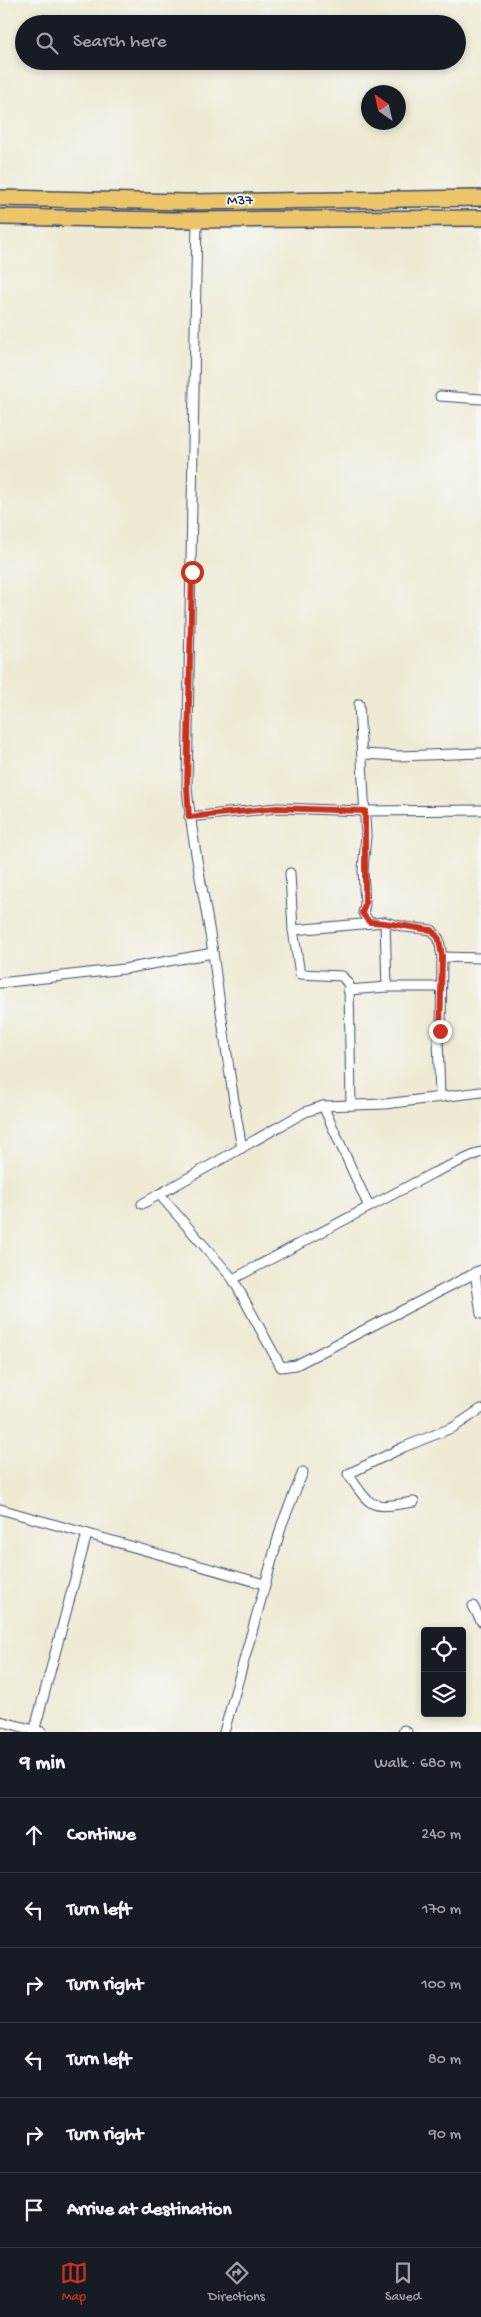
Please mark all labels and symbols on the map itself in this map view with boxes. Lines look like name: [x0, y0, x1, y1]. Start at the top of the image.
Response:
north arrow: [361, 85, 406, 130]
street label: M37: [227, 192, 254, 210]
route start: [181, 561, 204, 584]
route end: [429, 1020, 452, 1043]

